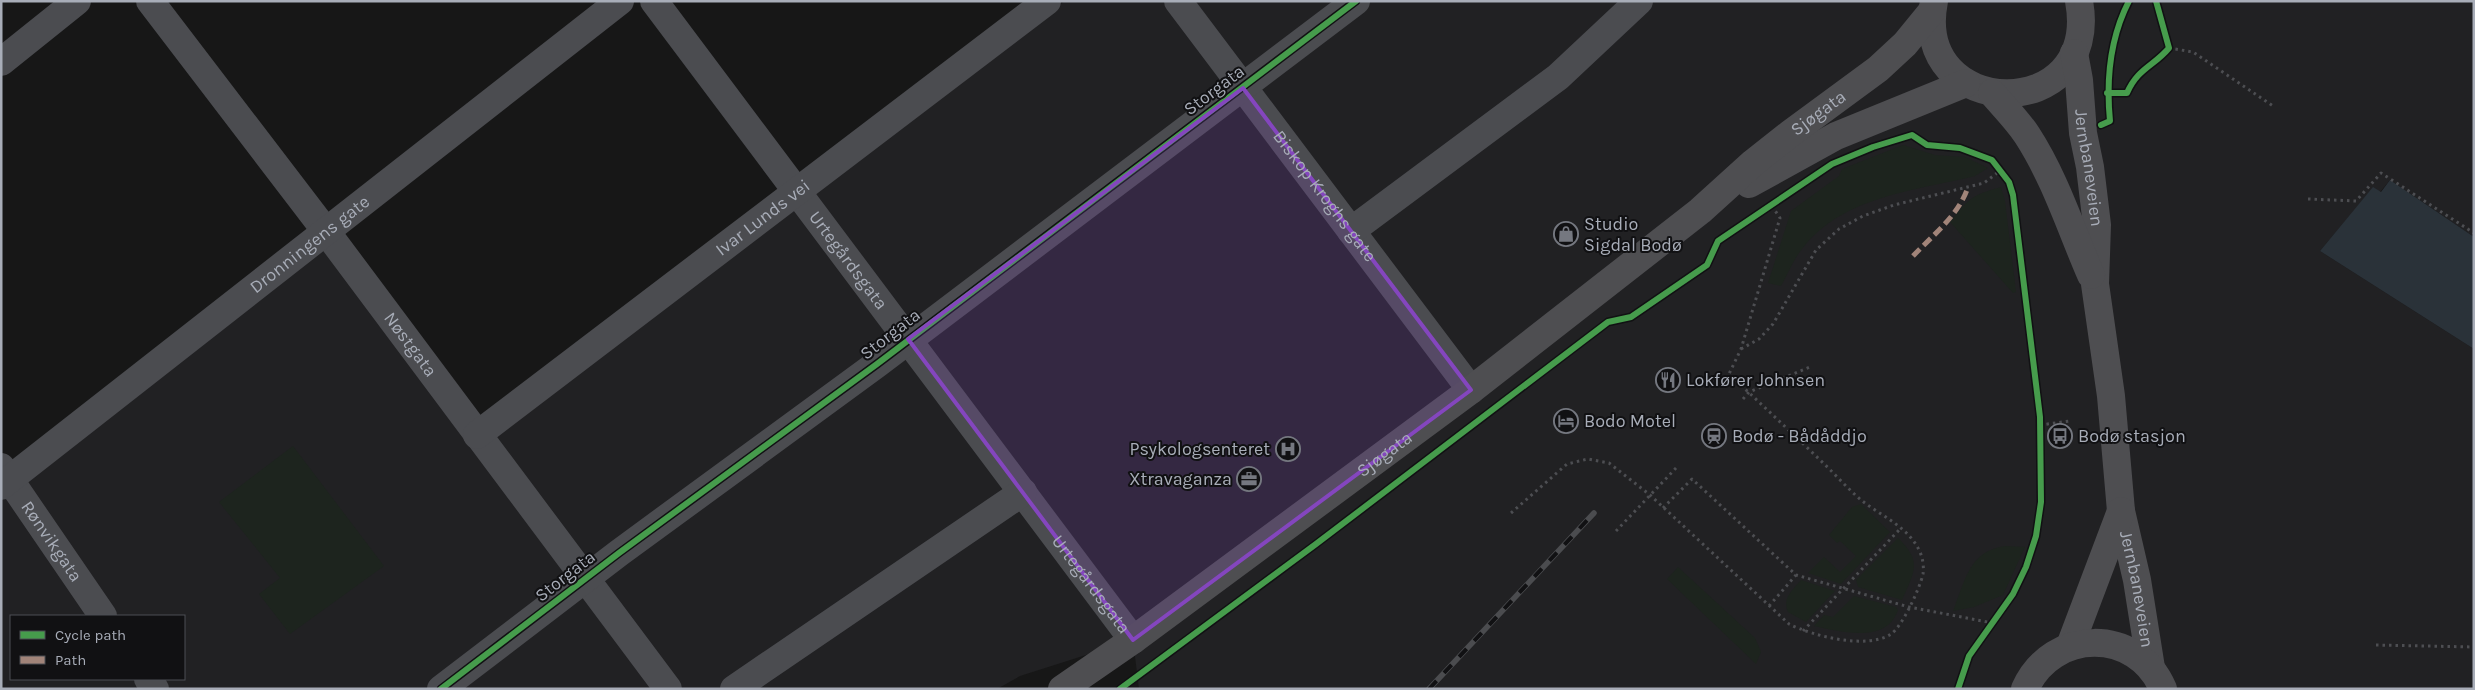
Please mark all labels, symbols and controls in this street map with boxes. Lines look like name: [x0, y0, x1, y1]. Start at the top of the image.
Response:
street label: Storgata: [1179, 60, 1249, 120]
street label: Sjøgata: [1786, 85, 1850, 141]
street label: Jernbaneveien: [2070, 108, 2108, 228]
street label: Biskop Kroghs gate: [1268, 126, 1381, 266]
street label: Ivar Lunds vei: [711, 175, 814, 261]
street label: Dronningens gate: [245, 190, 374, 298]
street label: Urtegårdsgata: [804, 206, 892, 314]
place label: Studio Sigdal Bodø: [1584, 213, 1682, 256]
shop icon: Studio Sigdal Bodø: [1553, 221, 1579, 247]
street label: Storgata: [855, 304, 925, 364]
street label: Nøstgata: [379, 308, 442, 381]
restaurant icon: Lokfører Johnsen: [1655, 367, 1681, 393]
place label: Lokfører Johnsen: [1686, 369, 1825, 391]
hotel icon: Bodo Motel: [1553, 408, 1579, 434]
place label: Bodo Motel: [1584, 410, 1676, 432]
station icon: Bodø - Bådåddjo: [1701, 423, 1727, 449]
bus stop icon: Bodø stasjon: [2047, 423, 2073, 449]
place label: Bodø - Bådåddjo: [1732, 425, 1867, 447]
place label: Bodø stasjon: [2078, 425, 2186, 447]
street label: Sjøgata: [1352, 426, 1416, 482]
hospital icon: Psykologsenteret: [1275, 436, 1301, 462]
place label: Psykologsenteret: [1129, 438, 1270, 460]
office icon: Xtravaganza: [1236, 466, 1262, 492]
place label: Xtravaganza: [1129, 468, 1232, 490]
street label: Rønvikgata: [16, 497, 87, 586]
street label: Jernbaneveien: [2115, 528, 2159, 649]
street label: Urtegårdsgata: [1047, 531, 1135, 638]
street label: Storgata: [530, 546, 600, 606]
legend: [10, 615, 185, 680]
text: Cycle path: [55, 626, 126, 644]
text: Path: [55, 651, 86, 669]

